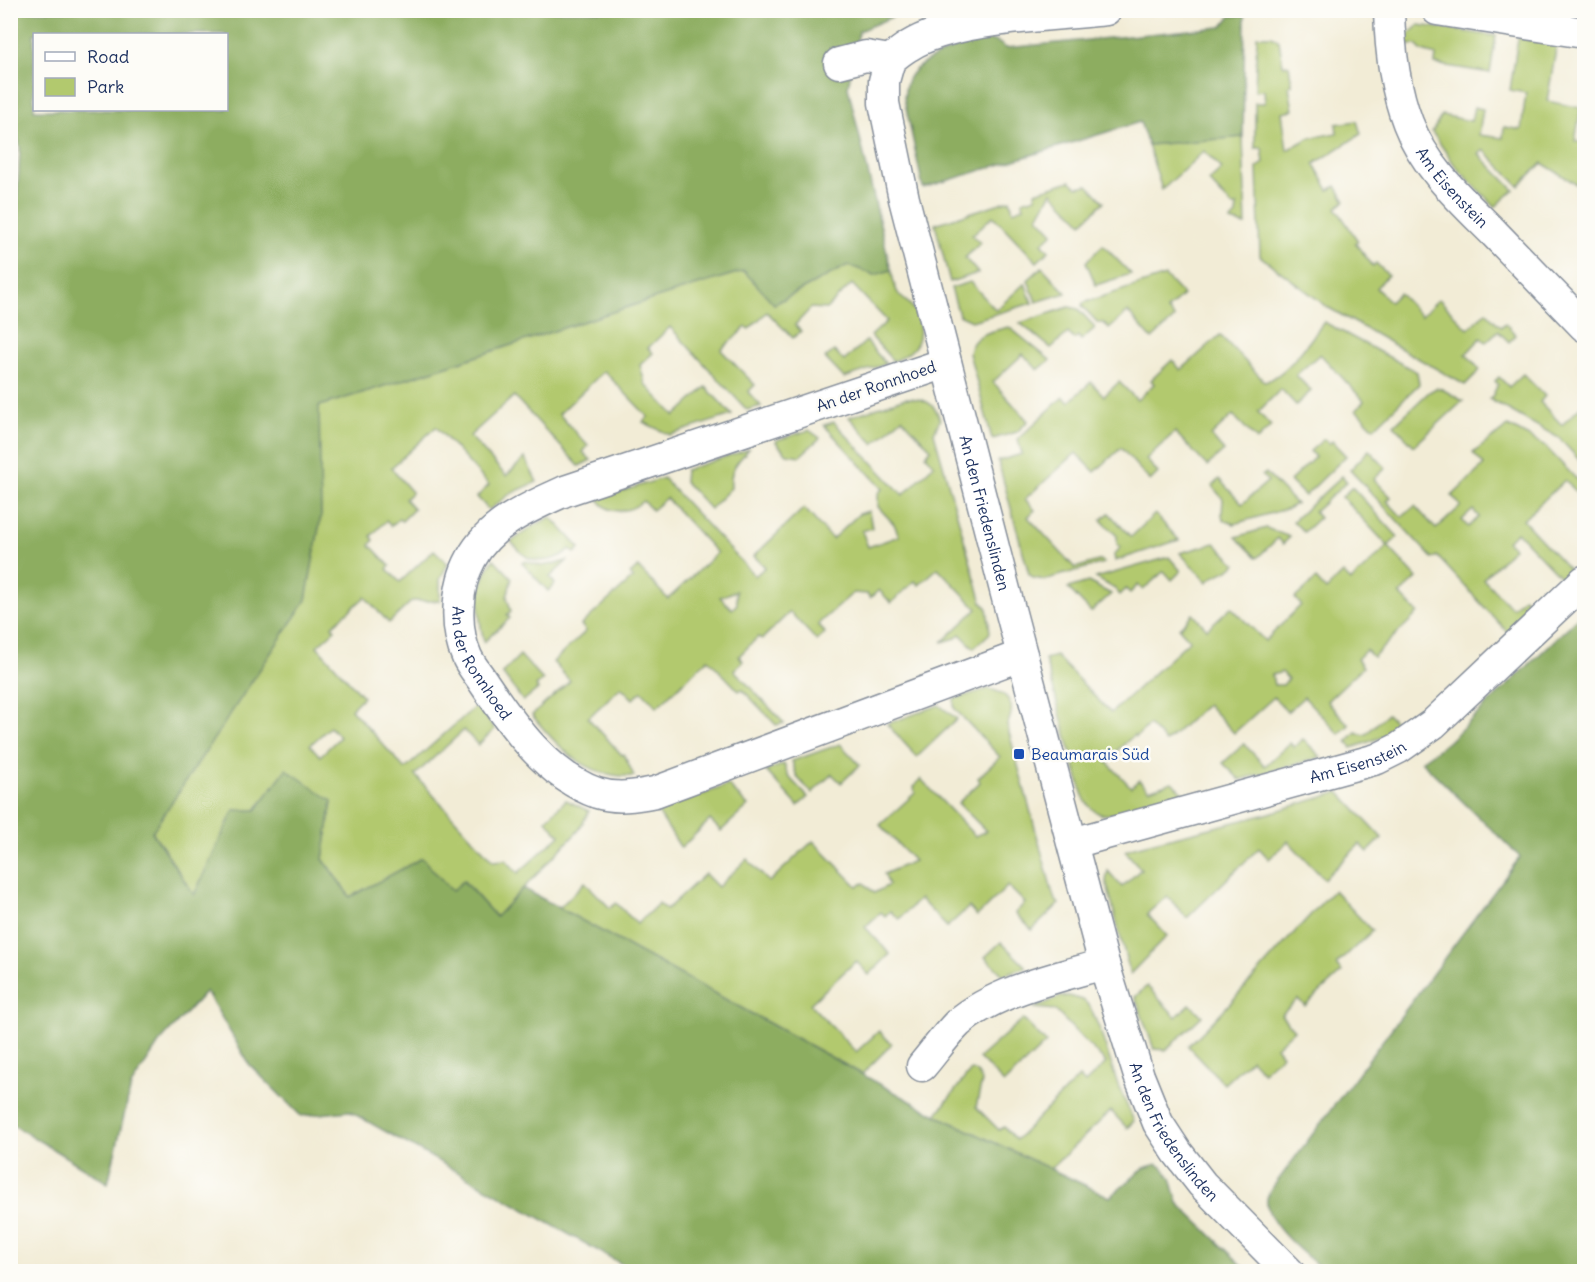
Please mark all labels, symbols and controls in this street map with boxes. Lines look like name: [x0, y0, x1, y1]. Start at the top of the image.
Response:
legend: [33, 33, 228, 111]
text: Road: [87, 45, 130, 68]
text: Park: [87, 75, 124, 98]
street label: Am Eisenstein: [1412, 144, 1493, 232]
street label: An der Ronnhoed: [813, 356, 939, 416]
street label: An den Friedenslinden: [955, 433, 1015, 593]
street label: An der Ronnhoed: [448, 606, 516, 724]
street label: Am Eisenstein: [1307, 736, 1410, 787]
place label: Beaumarais Süd: [1031, 744, 1149, 764]
marker: Beaumarais Süd: [1012, 747, 1026, 761]
street label: An den Friedenslinden: [1125, 1060, 1223, 1205]

